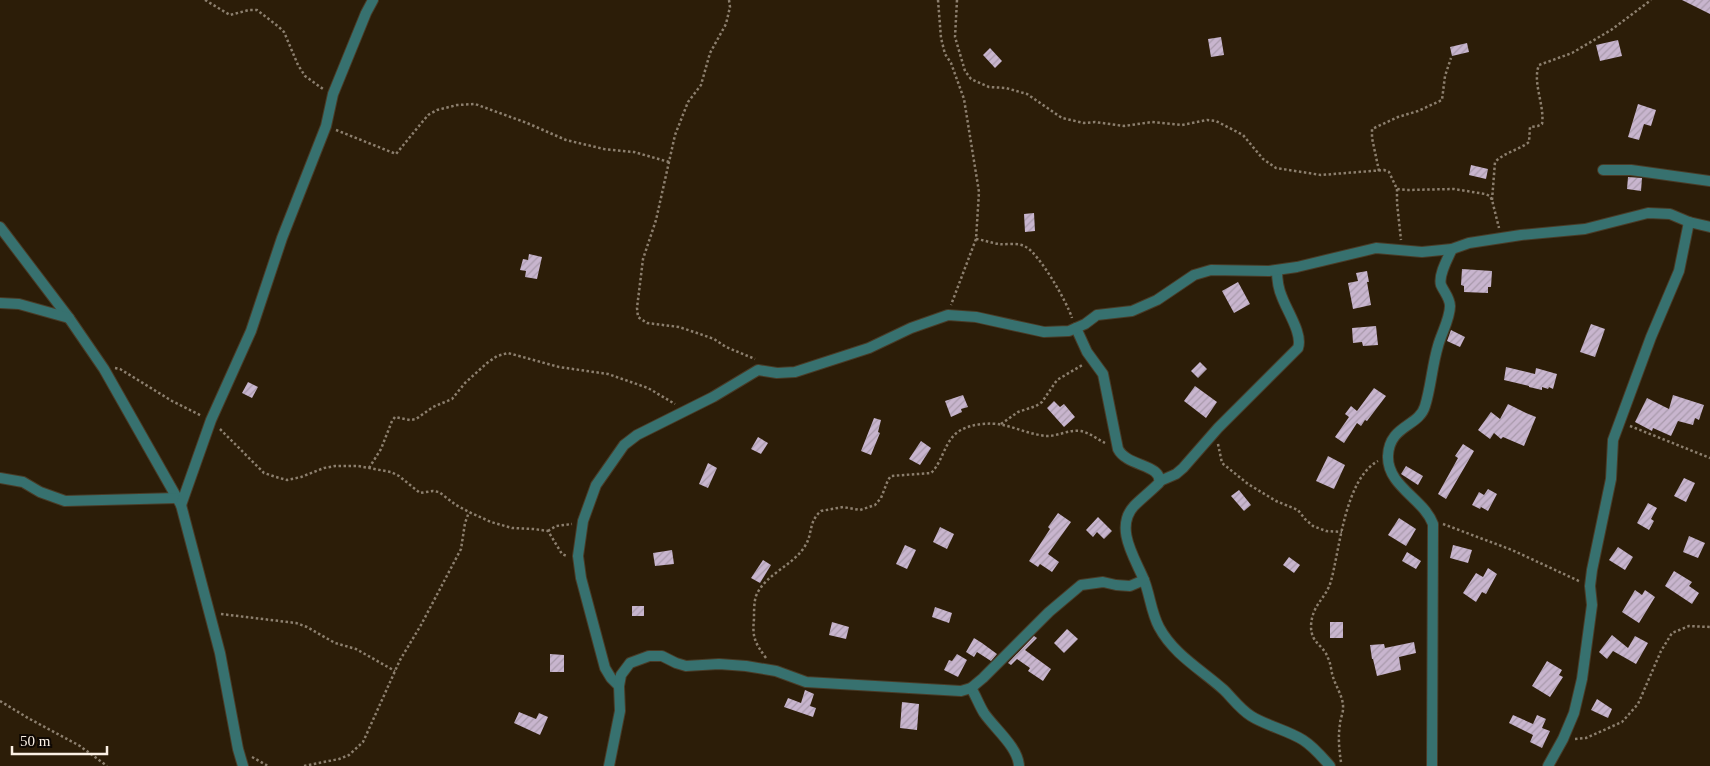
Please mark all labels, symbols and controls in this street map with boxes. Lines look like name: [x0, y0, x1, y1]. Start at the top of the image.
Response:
scale bar: [12, 724, 108, 756]
text: 50 m: [20, 733, 51, 749]

